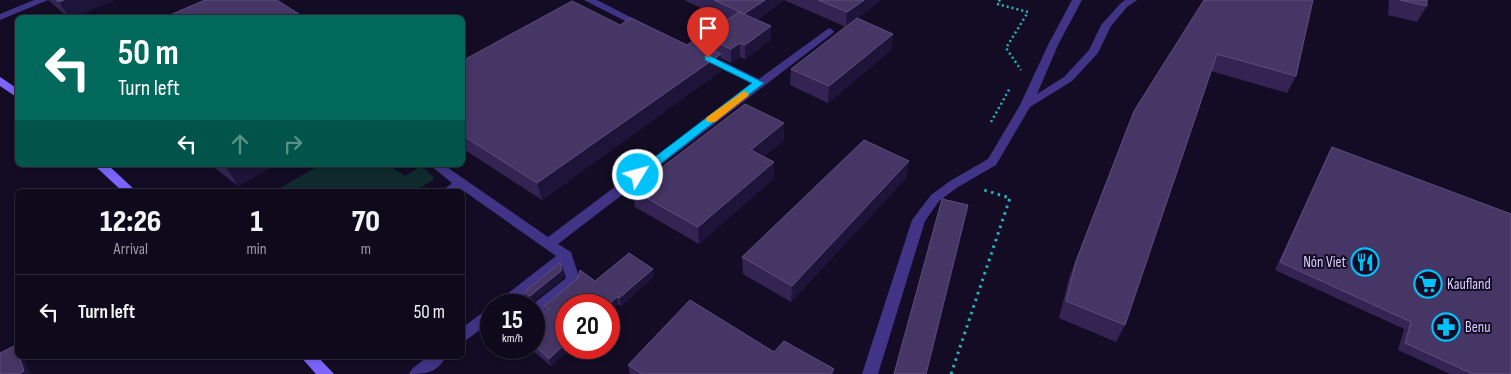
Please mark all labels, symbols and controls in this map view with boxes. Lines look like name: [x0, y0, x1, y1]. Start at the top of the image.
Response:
pin: [687, 7, 729, 58]
icon: arrive: [694, 14, 722, 42]
text: 50 m: [118, 32, 179, 75]
icon: left: [35, 35, 100, 100]
text: Turn left: [118, 75, 180, 102]
icon: left: [173, 130, 201, 158]
icon: ahead: [226, 130, 254, 158]
icon: right: [279, 130, 307, 158]
position arrow: [611, 148, 663, 200]
text: 12:26: [100, 204, 161, 240]
text: 1: [250, 204, 263, 240]
text: 70: [352, 204, 380, 240]
text: Arrival: [114, 240, 148, 259]
text: min: [247, 240, 267, 259]
text: m: [361, 240, 371, 259]
restaurant icon: Nón Viet: [1350, 247, 1380, 277]
place label: Nón Viet: [1303, 253, 1346, 272]
supermarket icon: Kaufland: [1413, 269, 1443, 299]
place label: Kaufland: [1447, 275, 1491, 294]
speed limit sign: 20: [555, 294, 620, 359]
icon: left: [35, 298, 63, 326]
text: Turn left: [78, 301, 135, 324]
text: 50 m: [414, 301, 445, 324]
text: 15: [502, 305, 523, 336]
pharmacy icon: Benu: [1431, 312, 1461, 342]
place label: Benu: [1465, 318, 1490, 337]
text: km/h: [502, 331, 523, 346]

